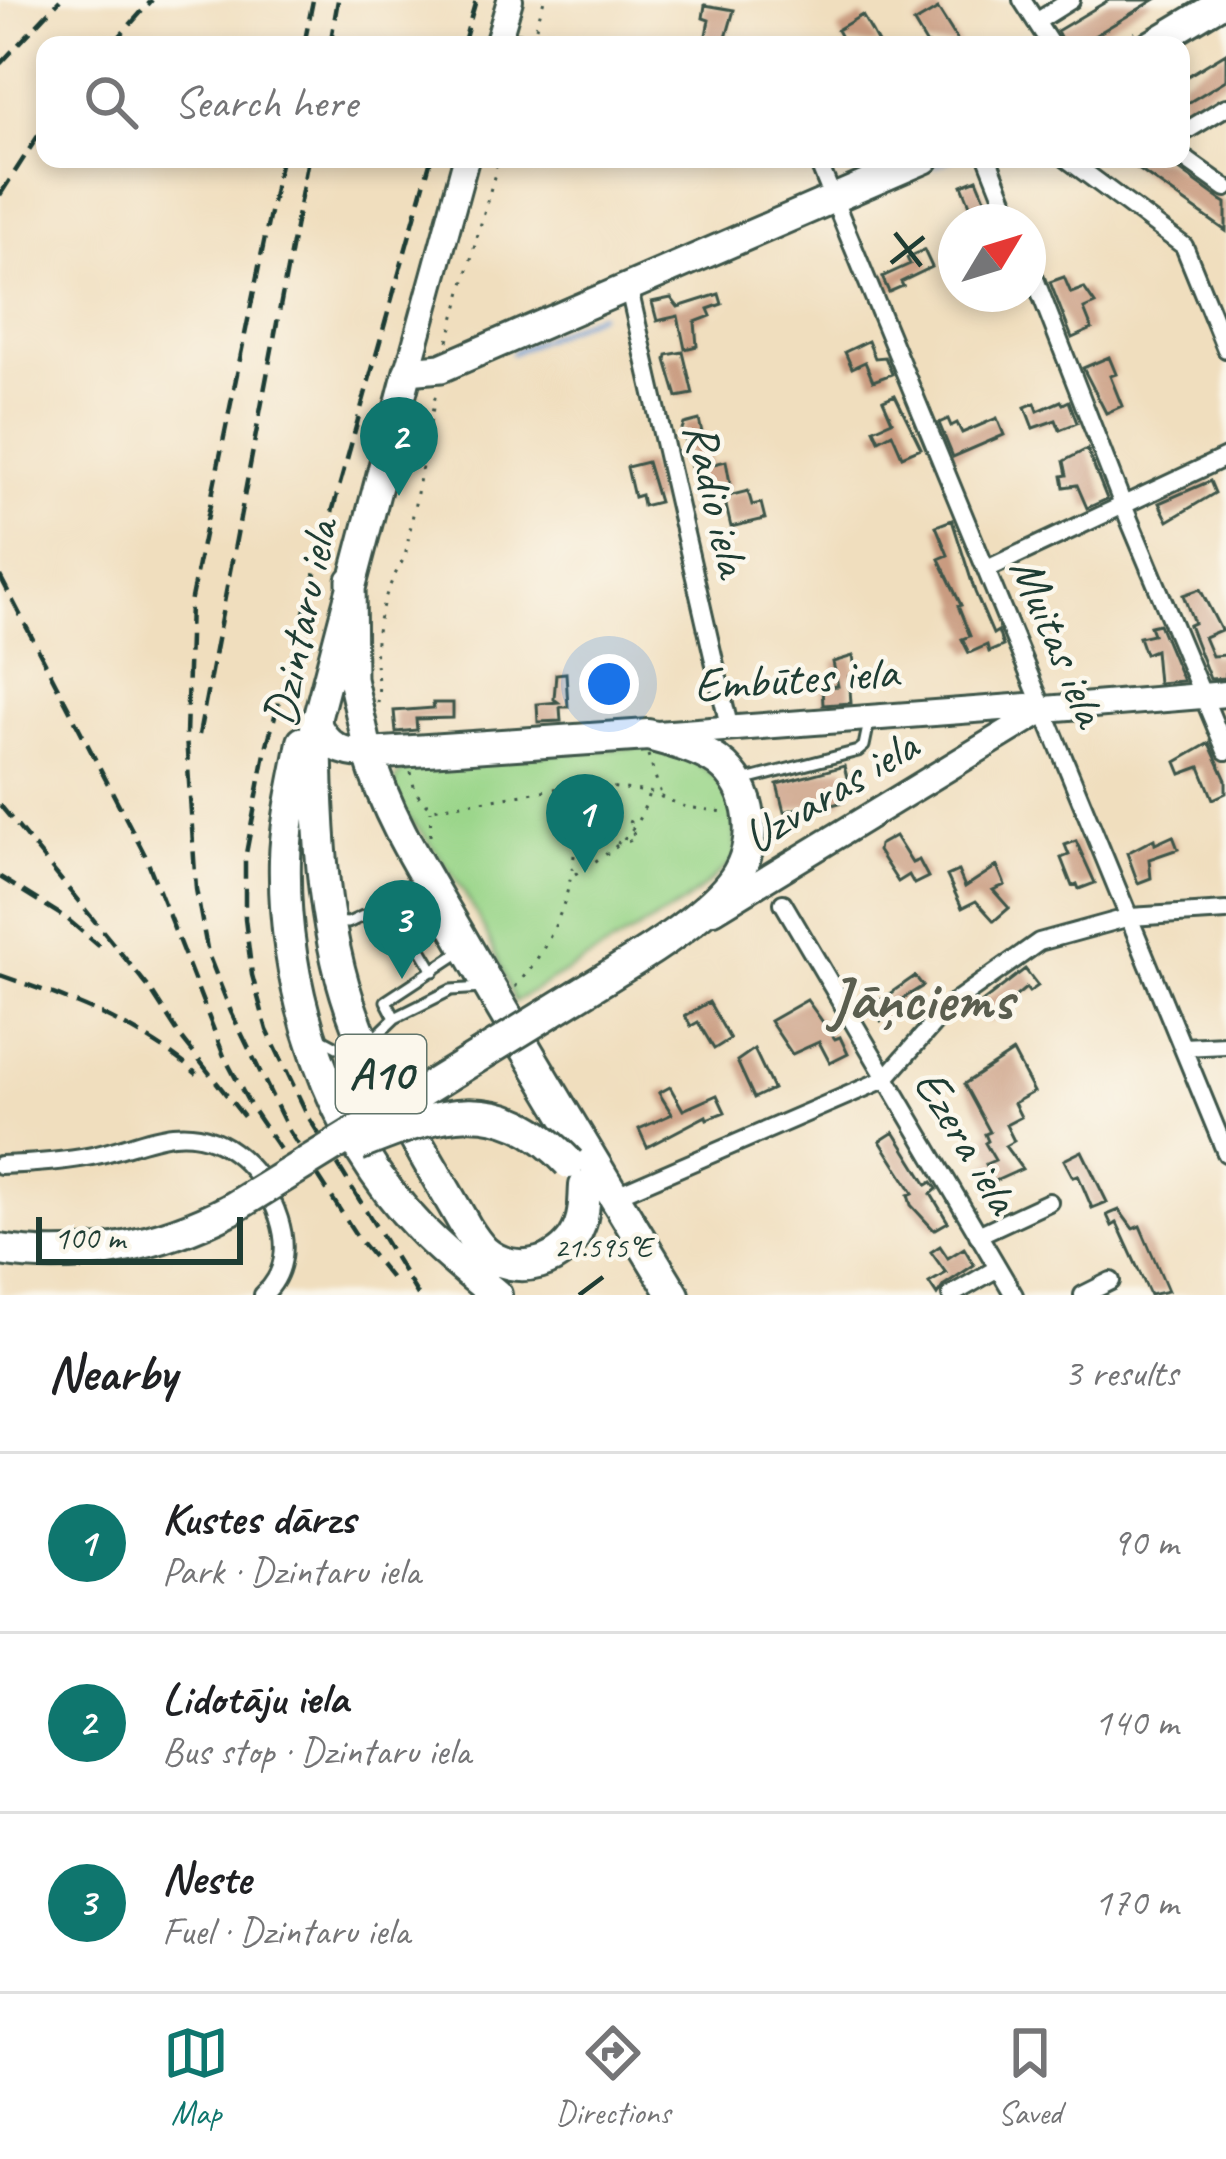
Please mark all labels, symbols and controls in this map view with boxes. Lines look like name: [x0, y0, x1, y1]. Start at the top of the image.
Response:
search box: [36, 36, 1190, 168]
icon: search: [78, 69, 144, 135]
text: Search here: [174, 74, 357, 131]
north arrow: [938, 204, 1046, 312]
pin: 2: [360, 397, 438, 496]
street label: Radio iela: [670, 417, 765, 585]
street label: Dzintaru iela: [249, 510, 352, 732]
street label: Muitas iela: [997, 548, 1123, 738]
street label: Embūtes iela: [692, 641, 903, 715]
your location: [579, 654, 639, 714]
street label: Uzvaras iela: [732, 714, 931, 866]
pin: 1: [546, 774, 624, 873]
pin: 3: [363, 880, 441, 979]
district label: Jāņciems: [825, 961, 1019, 1037]
road number: A10: [336, 1035, 426, 1113]
street label: Ezera iela: [901, 1058, 1035, 1226]
scale bar: [36, 1211, 243, 1264]
text: 100 m: [54, 1217, 125, 1259]
text: 21.595°E: [554, 1228, 656, 1266]
text: Nearby: [48, 1341, 176, 1405]
text: 3 results: [1064, 1349, 1178, 1398]
text: Kustes dārzs: [162, 1490, 355, 1547]
text: 1: [78, 1518, 96, 1567]
text: 90 m: [1112, 1518, 1178, 1567]
text: Park · Dzintaru iela: [162, 1547, 420, 1596]
text: Lidotāju iela: [162, 1670, 348, 1727]
text: 2: [78, 1698, 96, 1747]
text: 140 m: [1094, 1698, 1178, 1747]
text: Bus stop · Dzintaru iela: [162, 1727, 471, 1776]
text: Neste: [162, 1850, 251, 1907]
text: 3: [78, 1878, 96, 1927]
text: 170 m: [1094, 1878, 1178, 1927]
text: Fuel · Dzintaru iela: [162, 1907, 409, 1956]
tab: Map: [163, 2020, 229, 2134]
tab: Directions: [556, 2020, 670, 2134]
tab: Saved: [997, 2020, 1063, 2134]

